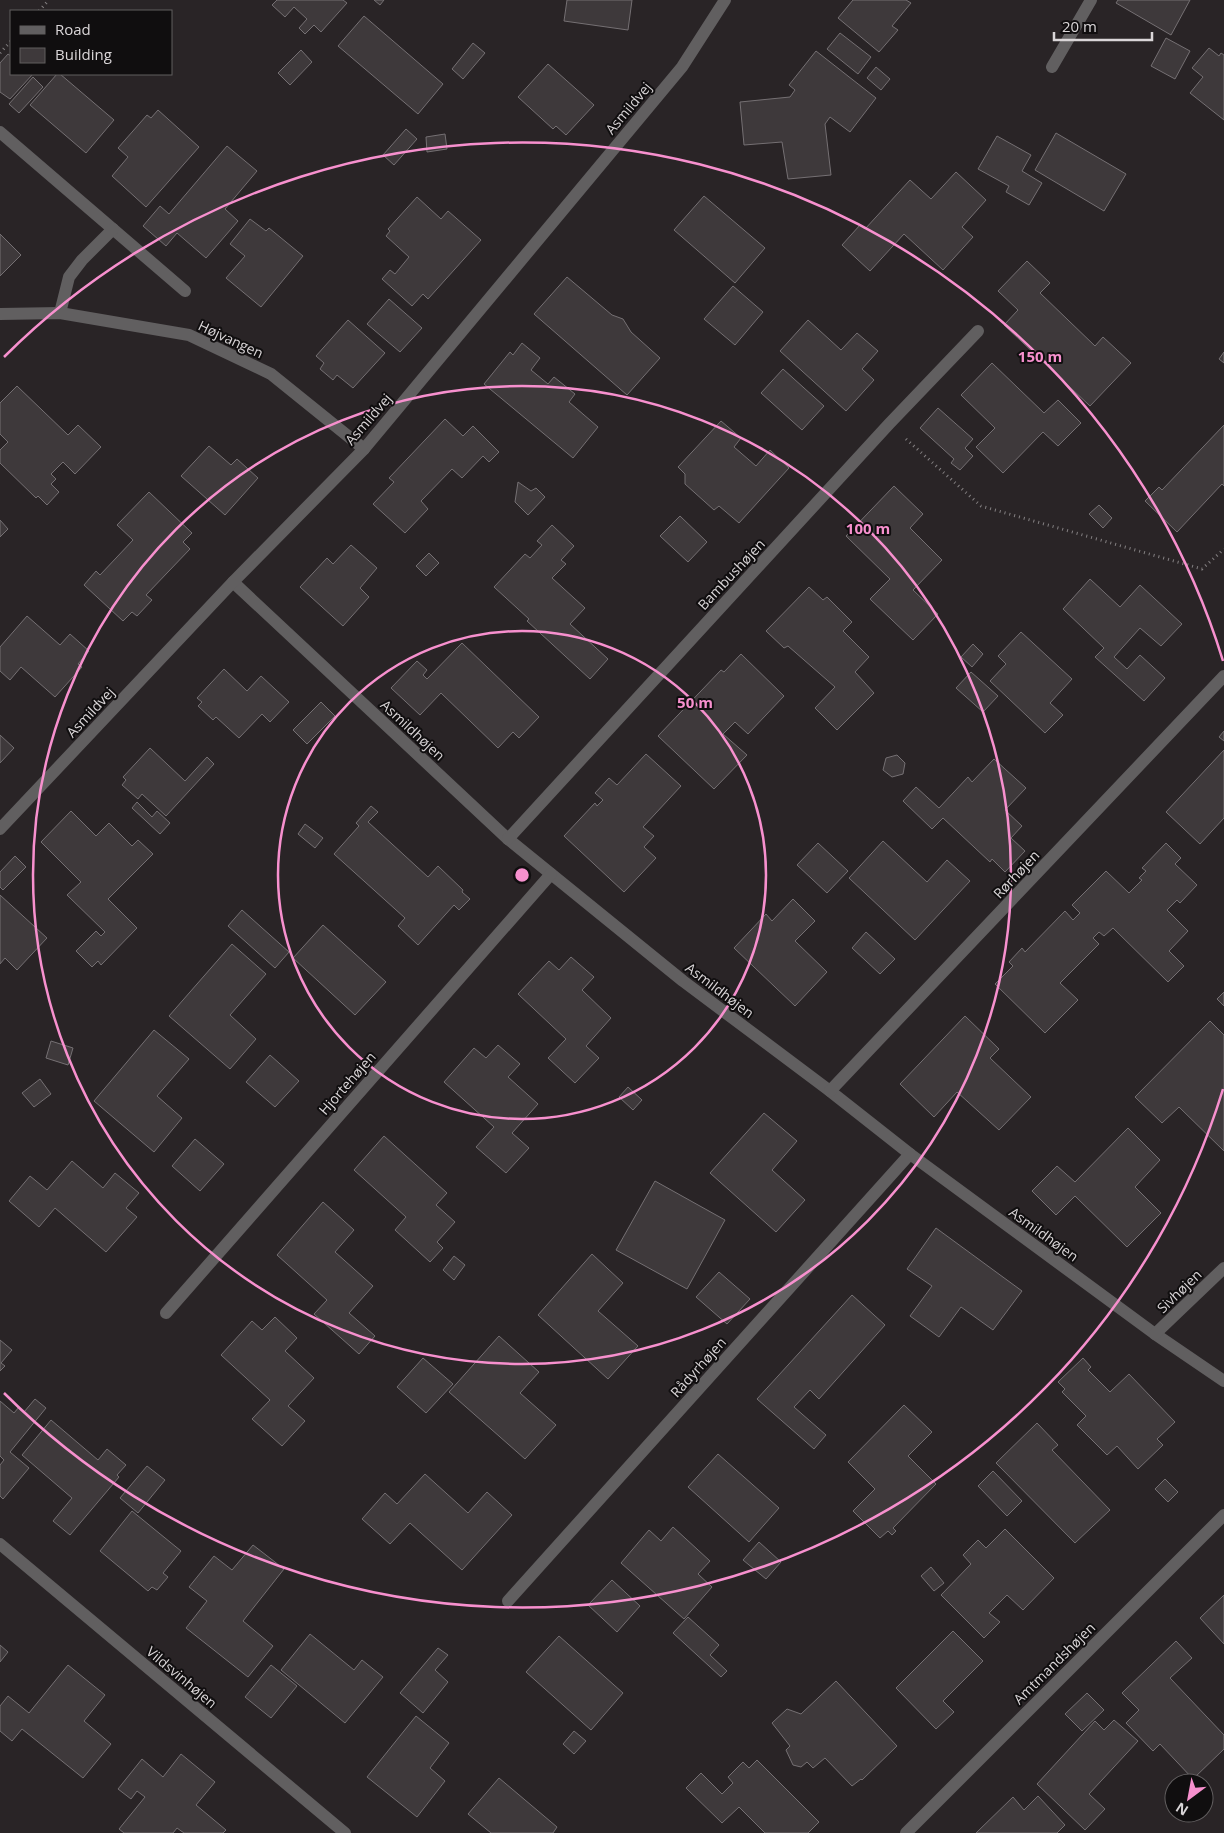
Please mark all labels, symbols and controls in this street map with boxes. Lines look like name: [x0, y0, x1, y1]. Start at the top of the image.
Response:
legend: [10, 10, 172, 75]
scale bar: [1054, 10, 1152, 42]
text: 20 m: [1062, 16, 1097, 36]
text: Road: [55, 19, 91, 39]
text: Building: [55, 44, 112, 64]
street label: Asmildvej: [601, 78, 655, 138]
street label: Højvangen: [195, 316, 267, 362]
text: 150 m: [1018, 346, 1062, 366]
street label: Asmildvej: [340, 389, 396, 449]
text: 100 m: [846, 518, 890, 538]
street label: Bambushøjen: [693, 534, 769, 614]
street label: Asmildvej: [62, 683, 118, 741]
text: 50 m: [677, 692, 713, 712]
street label: Asmildhøjen: [377, 695, 449, 765]
street label: Rørhøjen: [989, 846, 1043, 902]
centre of rings: [513, 866, 531, 884]
street label: Asmildhøjen: [682, 958, 758, 1022]
street label: Hjortehøjen: [314, 1047, 380, 1119]
street label: Asmildhøjen: [1006, 1202, 1082, 1266]
street label: Sivhøjen: [1153, 1265, 1205, 1317]
street label: Rådyrhøjen: [666, 1333, 730, 1401]
street label: Amtmandshøjen: [1009, 1618, 1099, 1708]
street label: Vildsvinhøjen: [143, 1642, 221, 1712]
north arrow: [1164, 1773, 1214, 1823]
text: N: [1172, 1798, 1192, 1821]

